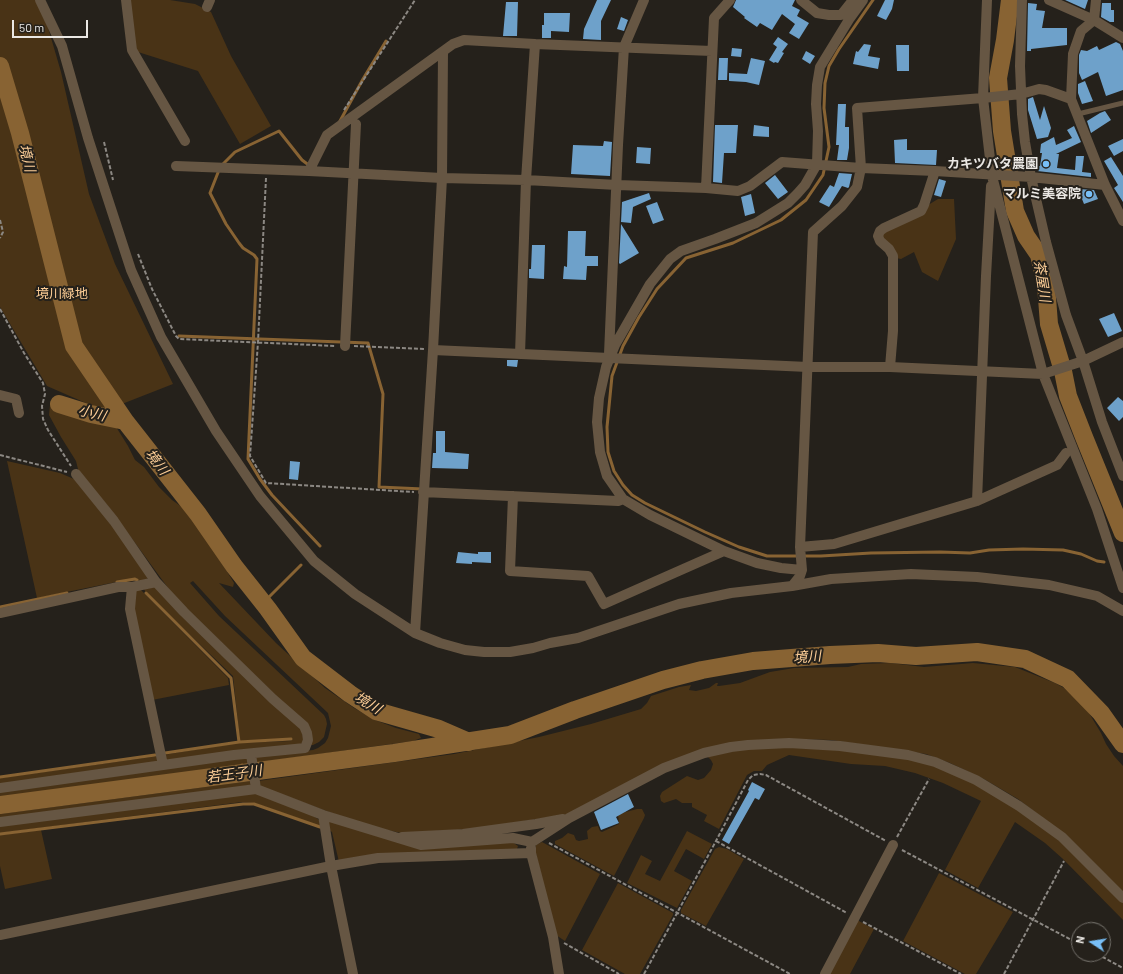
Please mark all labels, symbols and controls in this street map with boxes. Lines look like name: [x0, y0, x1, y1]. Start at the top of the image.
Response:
scale bar: [14, 12, 90, 38]
text: 50 m: [19, 20, 44, 34]
water label: 境川: [15, 142, 39, 174]
place label: カキツバタ農園: [947, 156, 1038, 172]
marker: カキツバタ農園: [1041, 159, 1051, 169]
place label: マルミ美容院: [1003, 186, 1081, 202]
marker: マルミ美容院: [1084, 189, 1094, 199]
water label: 茶屋川: [1030, 259, 1054, 303]
park label: 境川緑地: [36, 286, 88, 302]
water label: 小川: [76, 401, 108, 425]
water label: 境川: [142, 446, 172, 478]
water label: 境川: [792, 647, 822, 667]
water label: 境川: [352, 689, 384, 717]
water label: 若王子川: [205, 762, 263, 786]
north arrow: [1071, 922, 1111, 962]
text: N: [1073, 935, 1087, 945]

